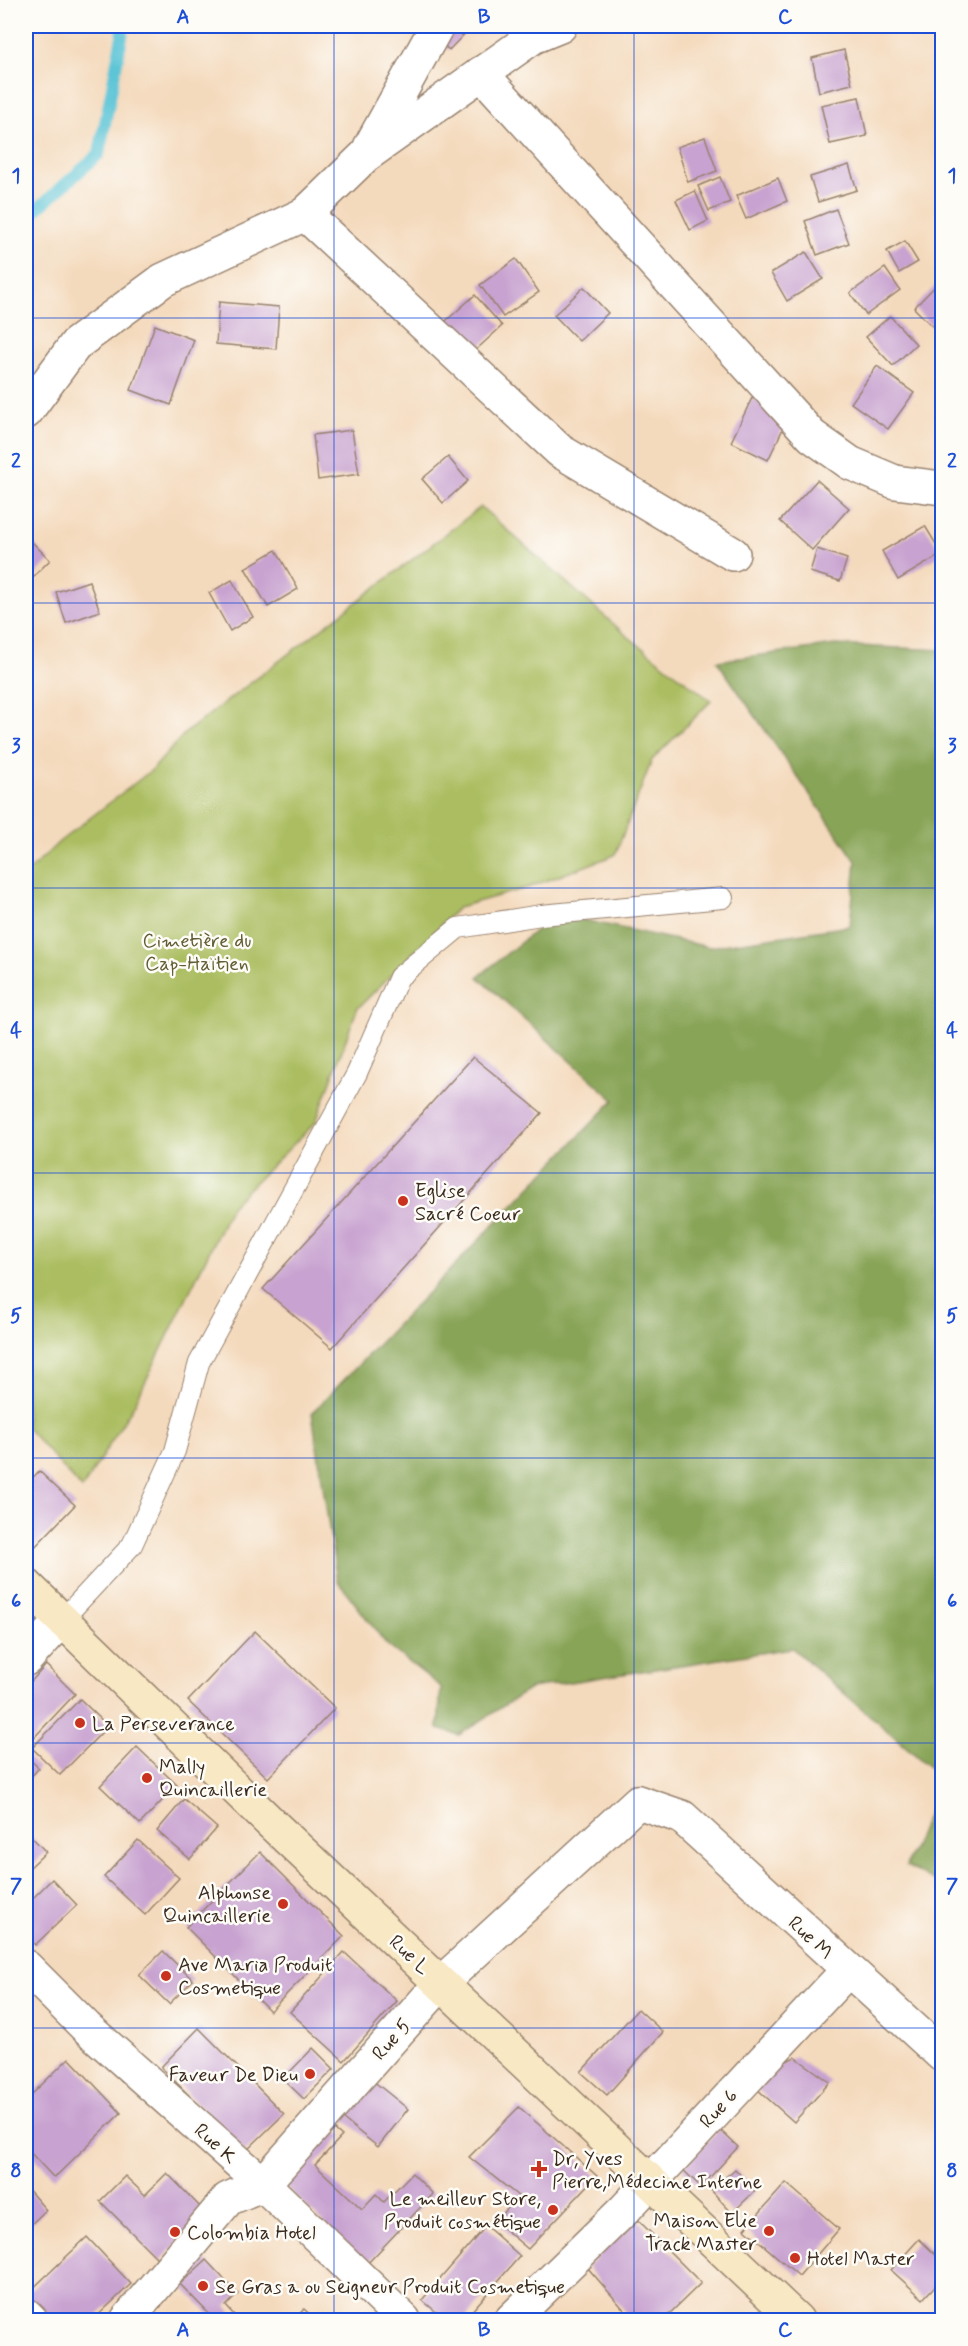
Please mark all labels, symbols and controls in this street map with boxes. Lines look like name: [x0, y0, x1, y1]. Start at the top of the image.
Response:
text: A: [176, 4, 190, 31]
text: B: [478, 4, 491, 31]
text: C: [778, 4, 793, 31]
text: 1: [12, 163, 20, 190]
text: 1: [948, 163, 956, 190]
text: 2: [11, 448, 21, 475]
text: 2: [947, 448, 957, 475]
text: 3: [11, 733, 21, 760]
text: 3: [947, 733, 957, 760]
park label: Cimetière du Cap-Haïtien: [143, 928, 251, 978]
text: 4: [10, 1018, 22, 1045]
text: 4: [946, 1018, 958, 1045]
place label: Eglise Sacré Coeur: [415, 1178, 521, 1228]
marker: Eglise Sacré Coeur: [396, 1194, 410, 1208]
text: 5: [10, 1303, 22, 1330]
text: 5: [946, 1303, 958, 1330]
text: 6: [11, 1588, 21, 1615]
text: 6: [947, 1588, 957, 1615]
place label: La Perseverance: [92, 1711, 235, 1738]
marker: La Perseverance: [73, 1716, 87, 1730]
place label: Mally Quincaillerie: [159, 1754, 267, 1804]
marker: Mally Quincaillerie: [140, 1771, 154, 1785]
text: 7: [10, 1873, 22, 1900]
text: 7: [946, 1873, 958, 1900]
place label: Alphonse Quincaillerie: [163, 1880, 271, 1930]
marker: Alphonse Quincaillerie: [276, 1897, 290, 1911]
street label: Rue M: [782, 1910, 838, 1966]
street label: Rue L: [382, 1929, 436, 1982]
place label: Ave Maria Produit Cosmetique: [178, 1952, 332, 2002]
marker: Ave Maria Produit Cosmetique: [159, 1969, 173, 1983]
street label: Rue 5: [366, 2013, 418, 2067]
place label: Faveur De Dieu: [169, 2062, 298, 2089]
marker: Faveur De Dieu: [303, 2067, 317, 2081]
street label: Rue 6: [694, 2083, 744, 2135]
street label: Rue K: [188, 2118, 242, 2171]
place label: Dr, Yves Pierre,Médecine Interne: [552, 2146, 762, 2196]
text: 8: [10, 2158, 22, 2185]
text: 8: [946, 2158, 958, 2185]
marker: Dr, Yves Pierre,Médecine Interne: [530, 2160, 548, 2178]
place label: Le meilleur Store, Produit cosmétique: [384, 2186, 541, 2236]
marker: Le meilleur Store, Produit cosmétique: [546, 2203, 560, 2217]
place label: Maison Elie Track Master: [645, 2208, 757, 2258]
place label: Colombia Hotel: [187, 2220, 316, 2247]
marker: Maison Elie Track Master: [762, 2224, 776, 2238]
marker: Colombia Hotel: [168, 2225, 182, 2239]
place label: Hotel Master: [807, 2246, 915, 2273]
marker: Hotel Master: [788, 2251, 802, 2265]
place label: Se Gras a ou Seigneur Produit Cosmetique: [215, 2274, 565, 2301]
marker: Se Gras a ou Seigneur Produit Cosmetique: [196, 2279, 210, 2293]
text: A: [176, 2317, 190, 2344]
text: B: [478, 2317, 491, 2344]
text: C: [778, 2317, 793, 2344]

